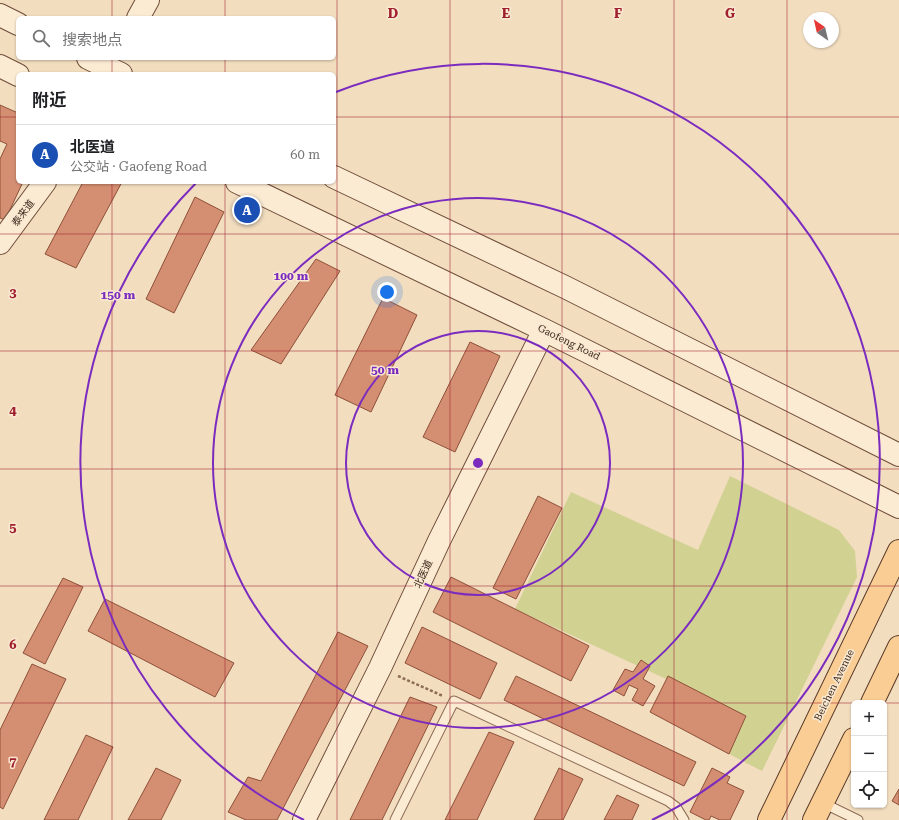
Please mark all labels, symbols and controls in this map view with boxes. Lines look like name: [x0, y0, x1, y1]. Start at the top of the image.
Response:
text: D: [388, 6, 398, 21]
text: E: [502, 6, 510, 21]
text: F: [614, 6, 622, 21]
text: G: [725, 6, 735, 21]
north arrow: [803, 12, 839, 48]
search box: [16, 16, 336, 60]
icon: search: [30, 27, 52, 49]
text: 搜索地点: [62, 31, 122, 49]
text: 附近: [32, 90, 66, 110]
text: 北医道: [70, 138, 115, 156]
text: A: [40, 147, 50, 162]
text: 60 m: [290, 147, 320, 162]
text: 公交站 · Gaofeng Road: [70, 159, 207, 174]
pin: A: [234, 195, 260, 225]
street label: 泰来道: [10, 198, 36, 228]
text: 100 m: [274, 269, 309, 283]
your location: [377, 282, 397, 302]
text: 3: [9, 285, 17, 300]
text: 150 m: [101, 288, 136, 302]
street label: Gaofeng Road: [536, 322, 602, 362]
text: 50 m: [371, 363, 399, 377]
text: 4: [9, 403, 17, 418]
centre of rings: [471, 456, 485, 470]
text: 5: [9, 520, 17, 535]
street label: 北医道: [412, 558, 434, 590]
text: 6: [9, 637, 17, 652]
street label: Beichen Avenue: [812, 647, 856, 722]
map controls: [851, 700, 887, 808]
button: +: [851, 700, 887, 736]
button: −: [851, 736, 887, 772]
text: 7: [9, 754, 17, 769]
button: locate: [851, 772, 887, 808]

